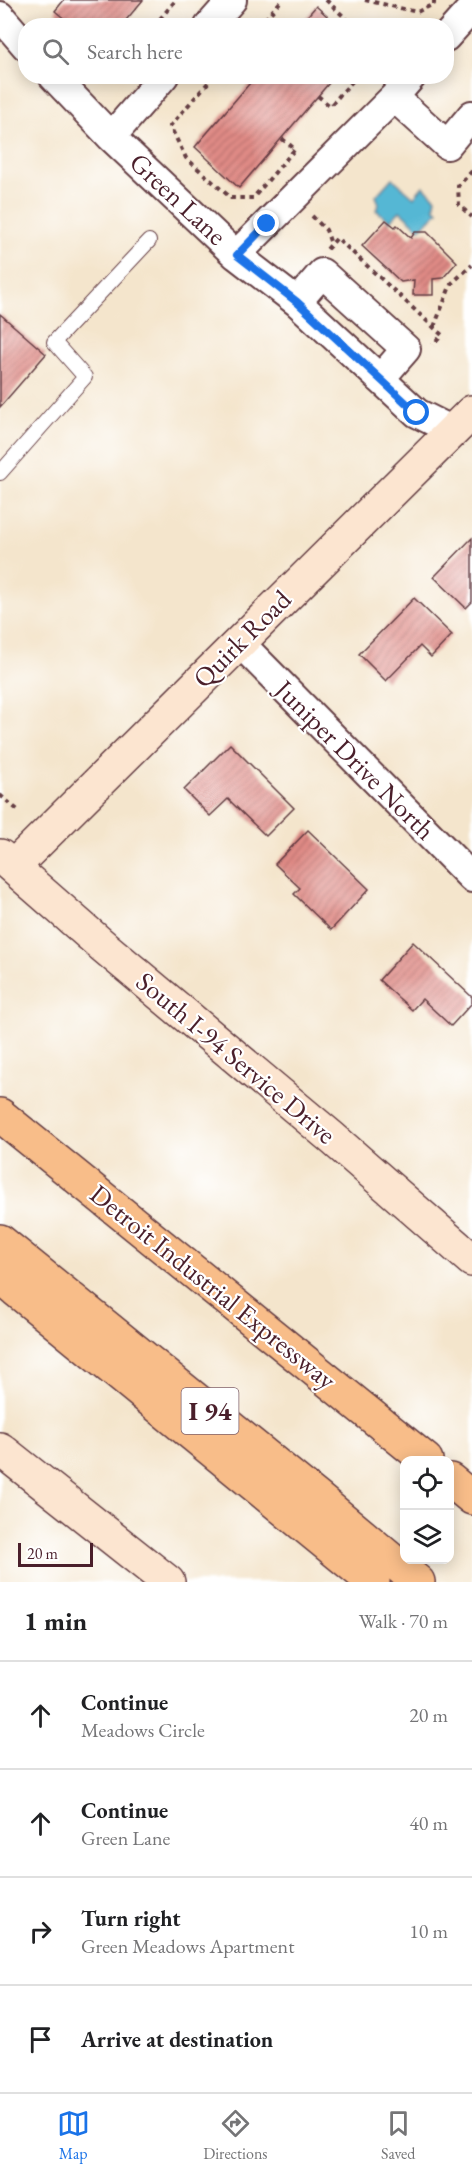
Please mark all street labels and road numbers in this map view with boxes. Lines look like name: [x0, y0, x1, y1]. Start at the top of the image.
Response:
street label: Green Lane: [122, 145, 234, 253]
street label: Quirk Road: [185, 582, 298, 695]
street label: Juniper Drive North: [266, 671, 443, 847]
street label: South I-94 Service Drive: [129, 964, 343, 1152]
street label: Detroit Industrial Expressway: [83, 1176, 344, 1397]
road number: I 94: [182, 1388, 238, 1434]

